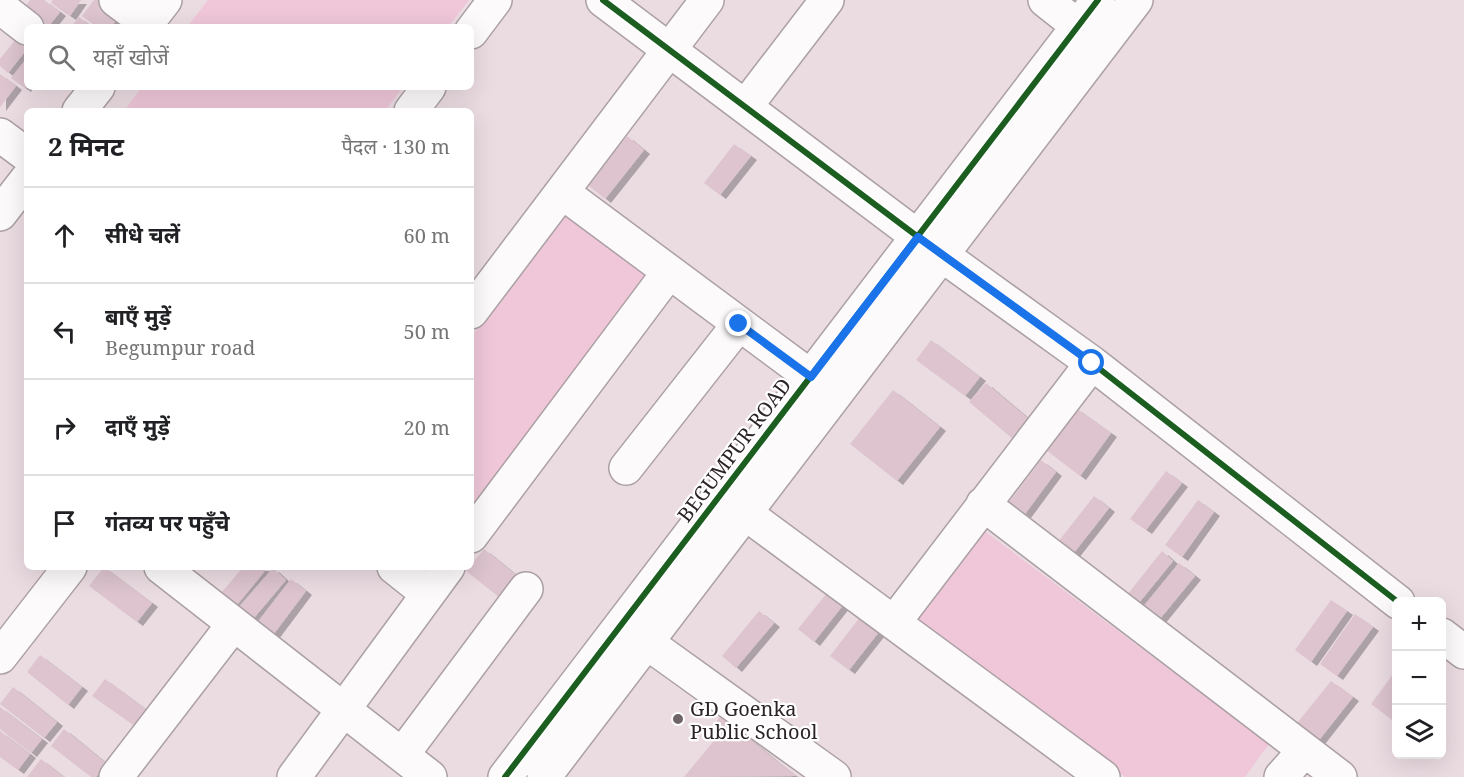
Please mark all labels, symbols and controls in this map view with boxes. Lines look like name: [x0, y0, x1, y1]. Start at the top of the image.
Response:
search box: [24, 24, 474, 90]
icon: search: [45, 41, 78, 74]
text: यहाँ खोजें: [93, 41, 169, 71]
text: 2 मिनट: [48, 128, 124, 164]
text: पैदल · 130 m: [341, 133, 450, 160]
icon: ahead: [48, 219, 81, 252]
text: सीधे चलें: [105, 219, 180, 249]
text: 60 m: [404, 222, 450, 249]
text: बाएँ मुड़ें: [105, 301, 171, 331]
route end: [725, 310, 751, 336]
icon: left: [48, 315, 81, 348]
text: 50 m: [404, 318, 450, 345]
text: Begumpur road: [105, 334, 255, 361]
route start: [1078, 349, 1104, 375]
street label: BEGUMPUR ROAD: [671, 373, 797, 527]
icon: right: [48, 411, 81, 444]
text: दाएँ मुड़ें: [105, 411, 170, 441]
text: 20 m: [404, 414, 450, 441]
icon: arrive: [48, 507, 81, 540]
text: गंतव्य पर पहुँचे: [105, 507, 230, 537]
map controls: [1392, 597, 1446, 759]
button: +: [1392, 597, 1446, 651]
button: −: [1392, 651, 1446, 705]
place label: GD Goenka Public School: [690, 695, 817, 745]
button: layers: [1392, 705, 1446, 759]
marker: GD Goenka Public School: [671, 712, 685, 726]

